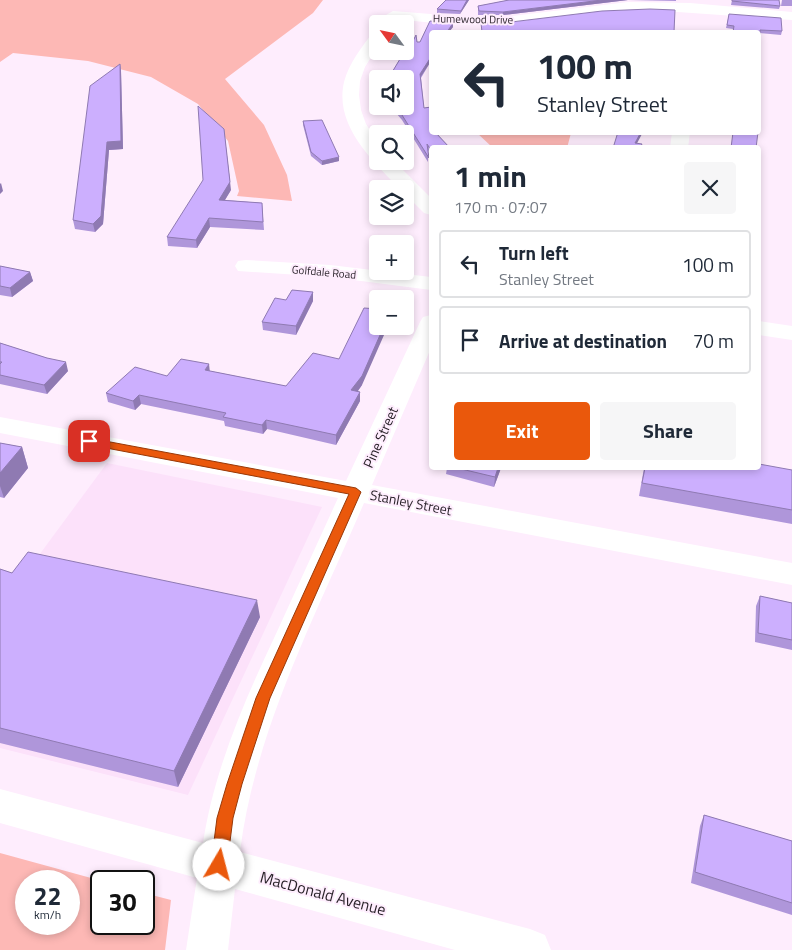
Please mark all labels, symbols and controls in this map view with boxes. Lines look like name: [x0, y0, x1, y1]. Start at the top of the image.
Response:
street label: Humewood Drive: [433, 10, 514, 28]
north arrow: [369, 15, 414, 60]
map controls: [369, 15, 414, 335]
text: 100 m: [537, 39, 633, 93]
icon: left: [454, 50, 519, 115]
button: sound: [369, 70, 414, 115]
text: Stanley Street: [537, 87, 667, 121]
button: search: [369, 125, 414, 170]
text: 1 min: [454, 153, 527, 199]
button: close: [684, 162, 736, 214]
button: layers: [369, 180, 414, 225]
text: 170 m · 07:07: [454, 195, 548, 219]
button: +: [369, 235, 414, 280]
text: Turn left: [499, 238, 569, 267]
icon: left: [456, 250, 484, 278]
text: 100 m: [682, 250, 734, 279]
street label: Golfdale Road: [291, 261, 357, 283]
text: Stanley Street: [499, 267, 594, 291]
button: −: [369, 290, 414, 335]
icon: arrive: [456, 326, 484, 354]
text: Arrive at destination: [499, 326, 667, 355]
text: 70 m: [693, 326, 734, 355]
button: Exit: [454, 402, 590, 460]
button: Share: [600, 402, 736, 460]
street label: Pine Street: [357, 403, 403, 471]
pin: [68, 420, 110, 462]
icon: arrive: [75, 427, 103, 455]
street label: Stanley Street: [368, 484, 454, 520]
position arrow: [192, 838, 244, 890]
street label: MacDonald Avenue: [257, 865, 389, 921]
speed limit sign: 30: [90, 870, 155, 935]
text: 22: [33, 877, 62, 915]
text: km/h: [34, 905, 61, 924]

